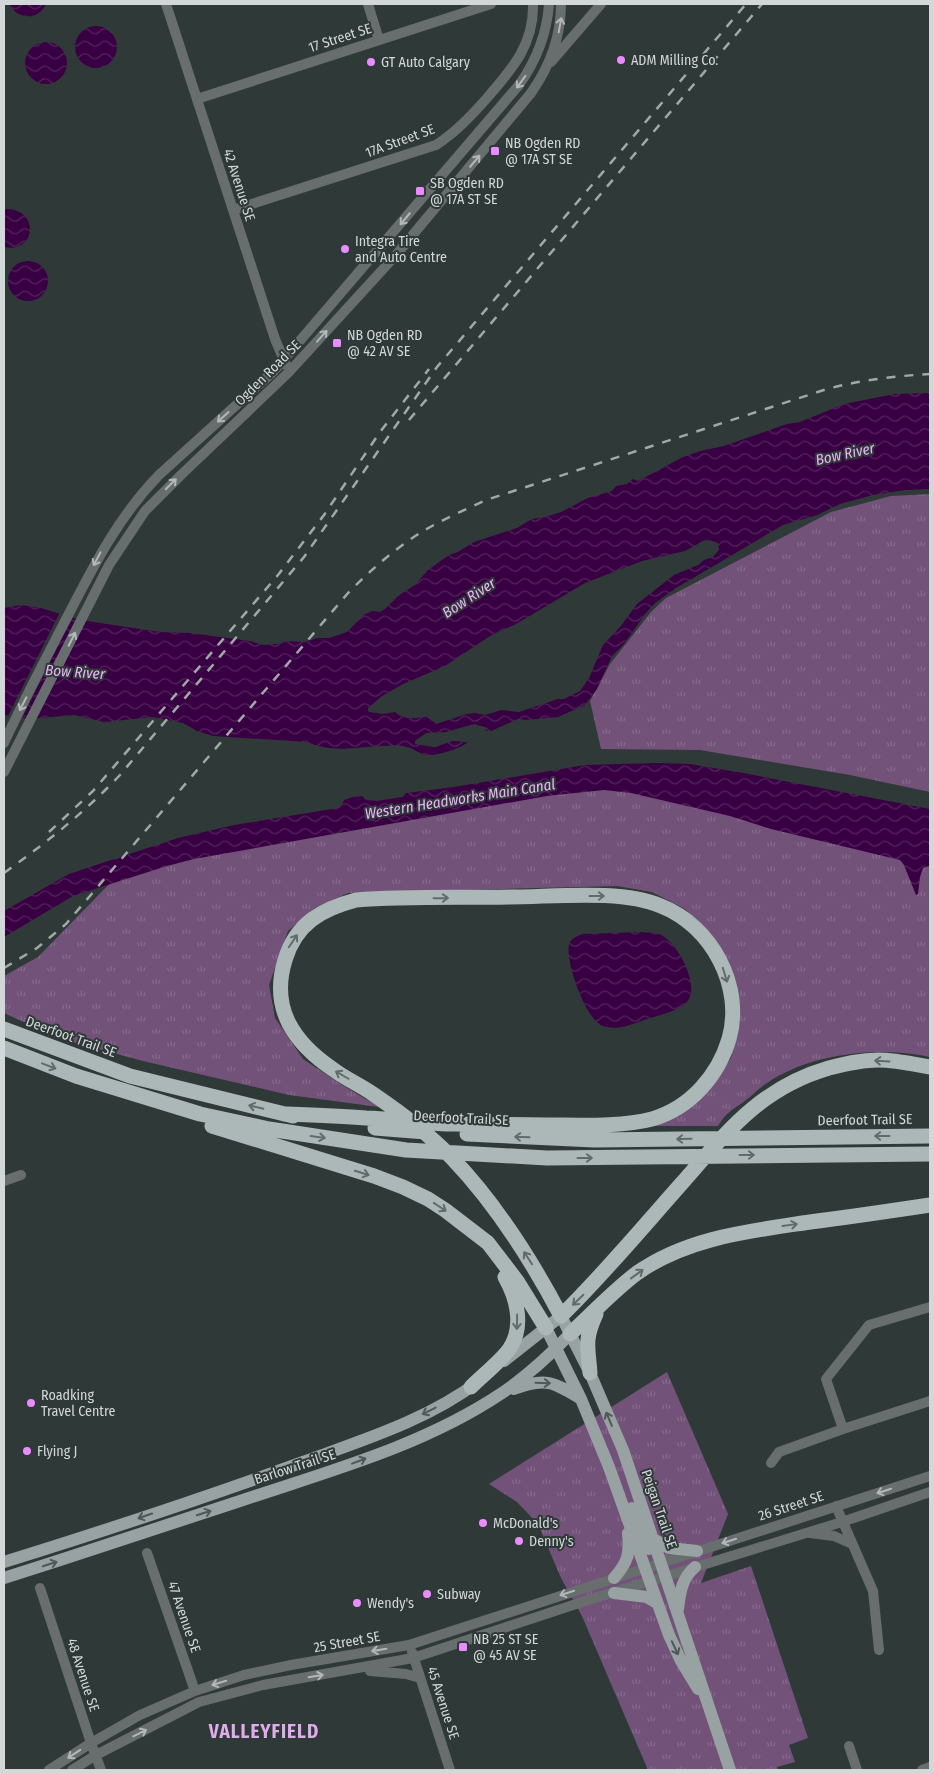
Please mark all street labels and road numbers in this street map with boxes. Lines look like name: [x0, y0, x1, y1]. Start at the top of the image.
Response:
street label: 17 Street SE: [306, 20, 374, 56]
street label: 17A Street SE: [363, 120, 437, 161]
street label: 42 Avenue SE: [219, 147, 259, 224]
street label: Ogden Road SE: [232, 336, 305, 409]
street label: Deerfoot Trail SE: [23, 1013, 119, 1061]
street label: Deerfoot Trail SE: [413, 1107, 509, 1129]
street label: Deerfoot Trail SE: [817, 1111, 913, 1129]
street label: Barlow Trail SE: [252, 1446, 338, 1488]
street label: Peigan Trail SE: [638, 1467, 681, 1551]
street label: 26 Street SE: [756, 1487, 826, 1525]
street label: 47 Avenue SE: [164, 1579, 204, 1655]
street label: 25 Street SE: [312, 1628, 382, 1656]
street label: 48 Avenue SE: [63, 1636, 103, 1714]
street label: 45 Avenue SE: [423, 1665, 463, 1742]

